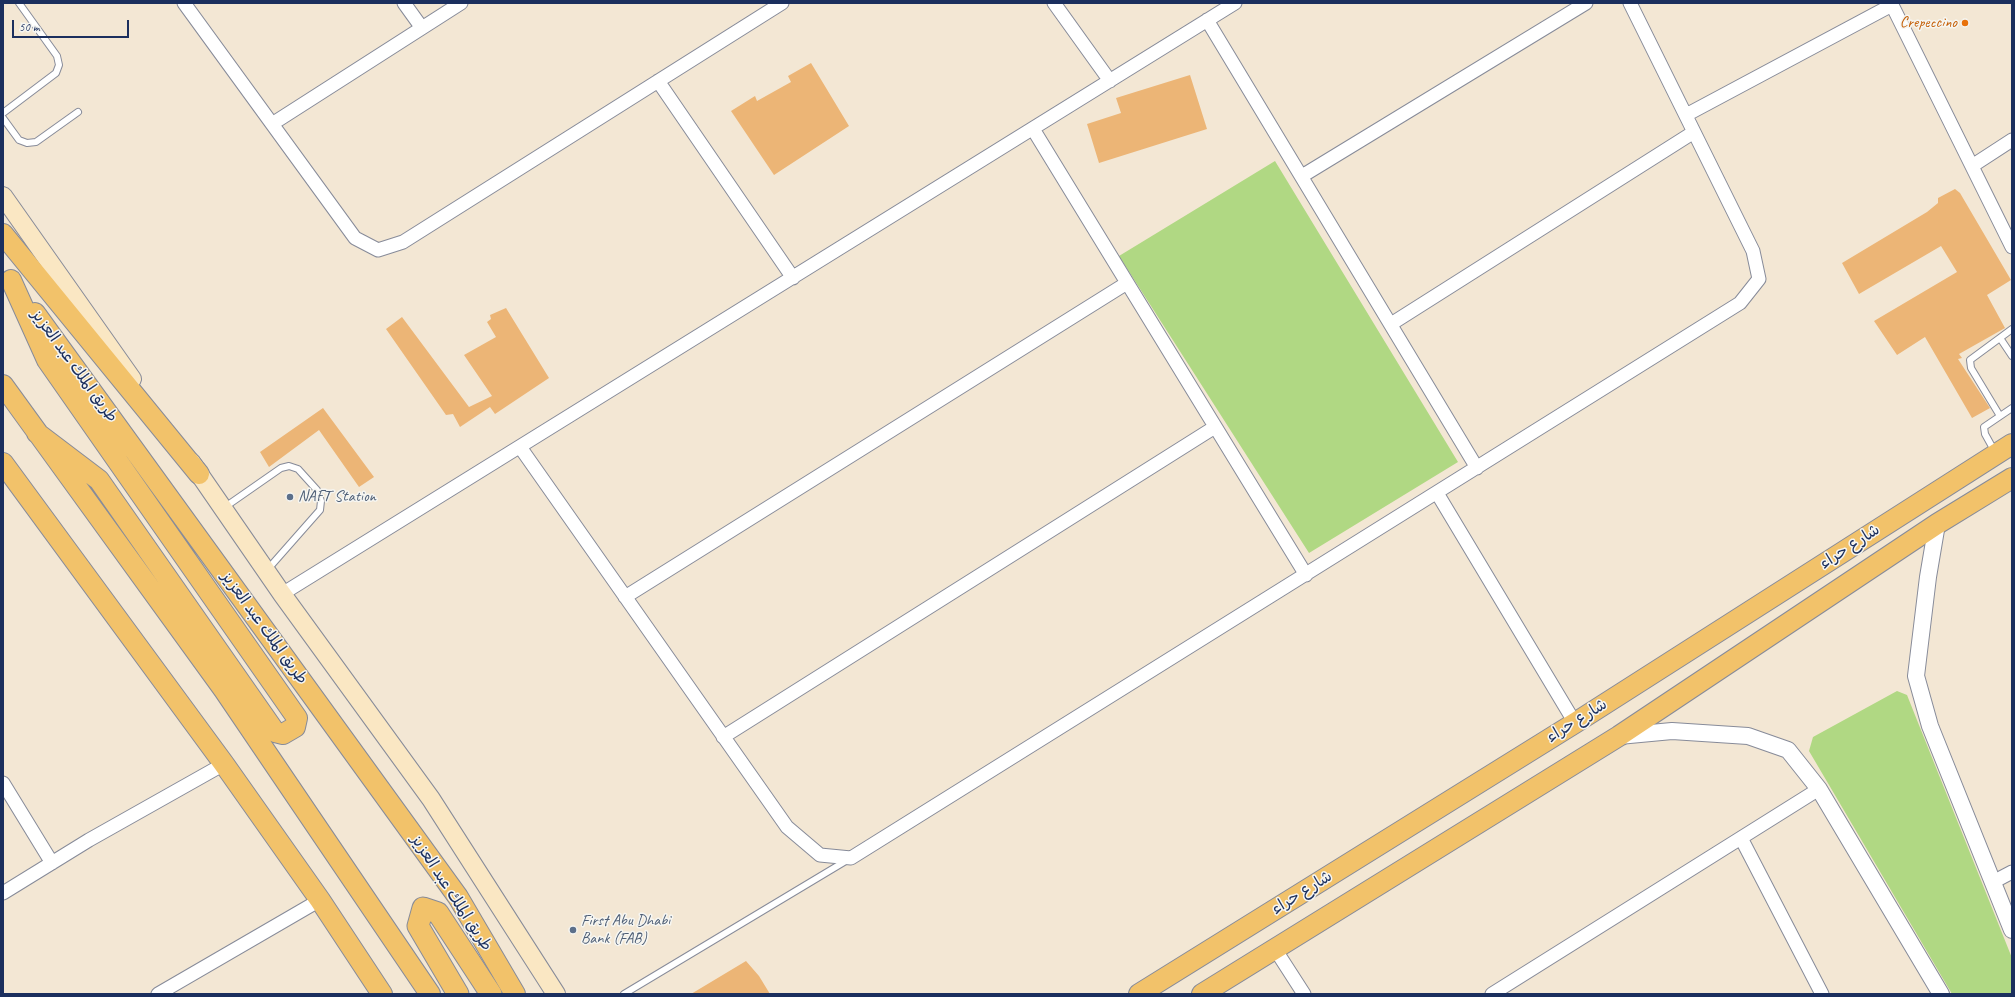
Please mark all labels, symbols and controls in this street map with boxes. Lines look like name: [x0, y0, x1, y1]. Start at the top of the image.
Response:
scale bar: [14, 12, 131, 38]
place label: Crepeccino: [1900, 13, 1957, 33]
marker: Crepeccino: [1960, 18, 1970, 28]
text: 50 m: [19, 19, 39, 35]
street label: طريق الملك عبد العزيز: [27, 306, 121, 426]
place label: NAFT Station: [298, 487, 376, 507]
marker: NAFT Station: [285, 492, 295, 502]
street label: شارع حراء: [1816, 520, 1884, 574]
street label: طريق الملك عبد العزيز: [217, 568, 311, 688]
street label: شارع حراء: [1543, 695, 1611, 747]
street label: طريق الملك عبد العزيز: [406, 831, 496, 955]
street label: شارع حراء: [1268, 867, 1336, 919]
place label: First Abu Dhabi Bank (FAB): [581, 911, 670, 949]
marker: First Abu Dhabi Bank (FAB): [568, 925, 578, 935]

